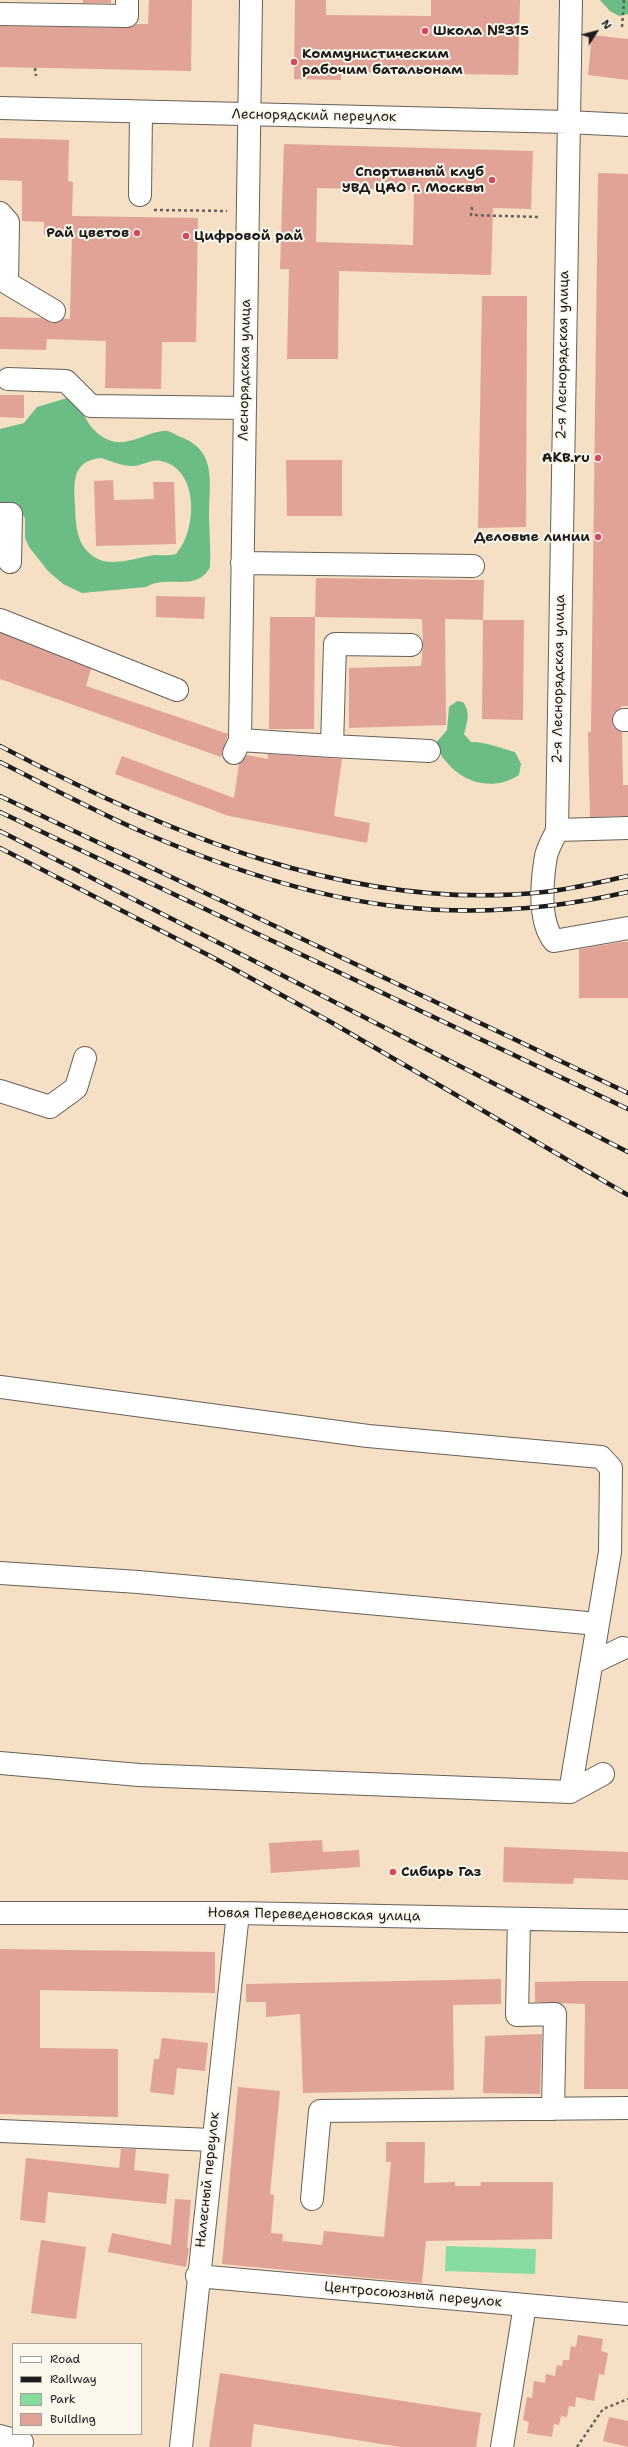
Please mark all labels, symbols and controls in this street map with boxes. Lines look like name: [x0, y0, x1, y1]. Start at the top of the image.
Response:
north arrow: [576, 12, 616, 52]
text: N: [597, 17, 615, 33]
place label: Школа №315: [433, 23, 529, 39]
marker: Школа №315: [420, 26, 430, 36]
place label: Коммунистическим рабочим батальонам: [302, 46, 463, 78]
marker: Коммунистическим рабочим батальонам: [289, 57, 299, 67]
street label: Леснорядский переулок: [231, 106, 397, 126]
place label: Спортивный клуб УВД ЦАО г. Москвы: [342, 164, 484, 196]
marker: Спортивный клуб УВД ЦАО г. Москвы: [487, 175, 497, 185]
place label: Рай цветов: [46, 225, 129, 241]
marker: Рай цветов: [132, 228, 142, 238]
place label: Цифровой рай: [194, 228, 303, 244]
marker: Цифровой рай: [181, 231, 191, 241]
street label: 2-я Леснорядская улица: [553, 270, 573, 440]
street label: Леснорядская улица: [235, 299, 255, 441]
place label: AKB.ru: [542, 450, 590, 466]
marker: AKB.ru: [593, 453, 603, 463]
place label: Деловые линии: [474, 529, 590, 545]
marker: Деловые линии: [593, 532, 603, 542]
street label: 2-я Леснорядская улица: [549, 594, 569, 764]
place label: Сибирь Газ: [401, 1864, 481, 1880]
marker: Сибирь Газ: [388, 1867, 398, 1877]
street label: Новая Переведеновская улица: [207, 1905, 421, 1925]
street label: Налесный переулок: [193, 2111, 223, 2249]
street label: Центросоюзный переулок: [323, 2279, 503, 2311]
legend: [12, 2343, 142, 2435]
text: Road: [50, 2351, 80, 2367]
text: Railway: [50, 2371, 97, 2387]
text: Park: [50, 2391, 76, 2407]
text: Building: [50, 2411, 96, 2427]

